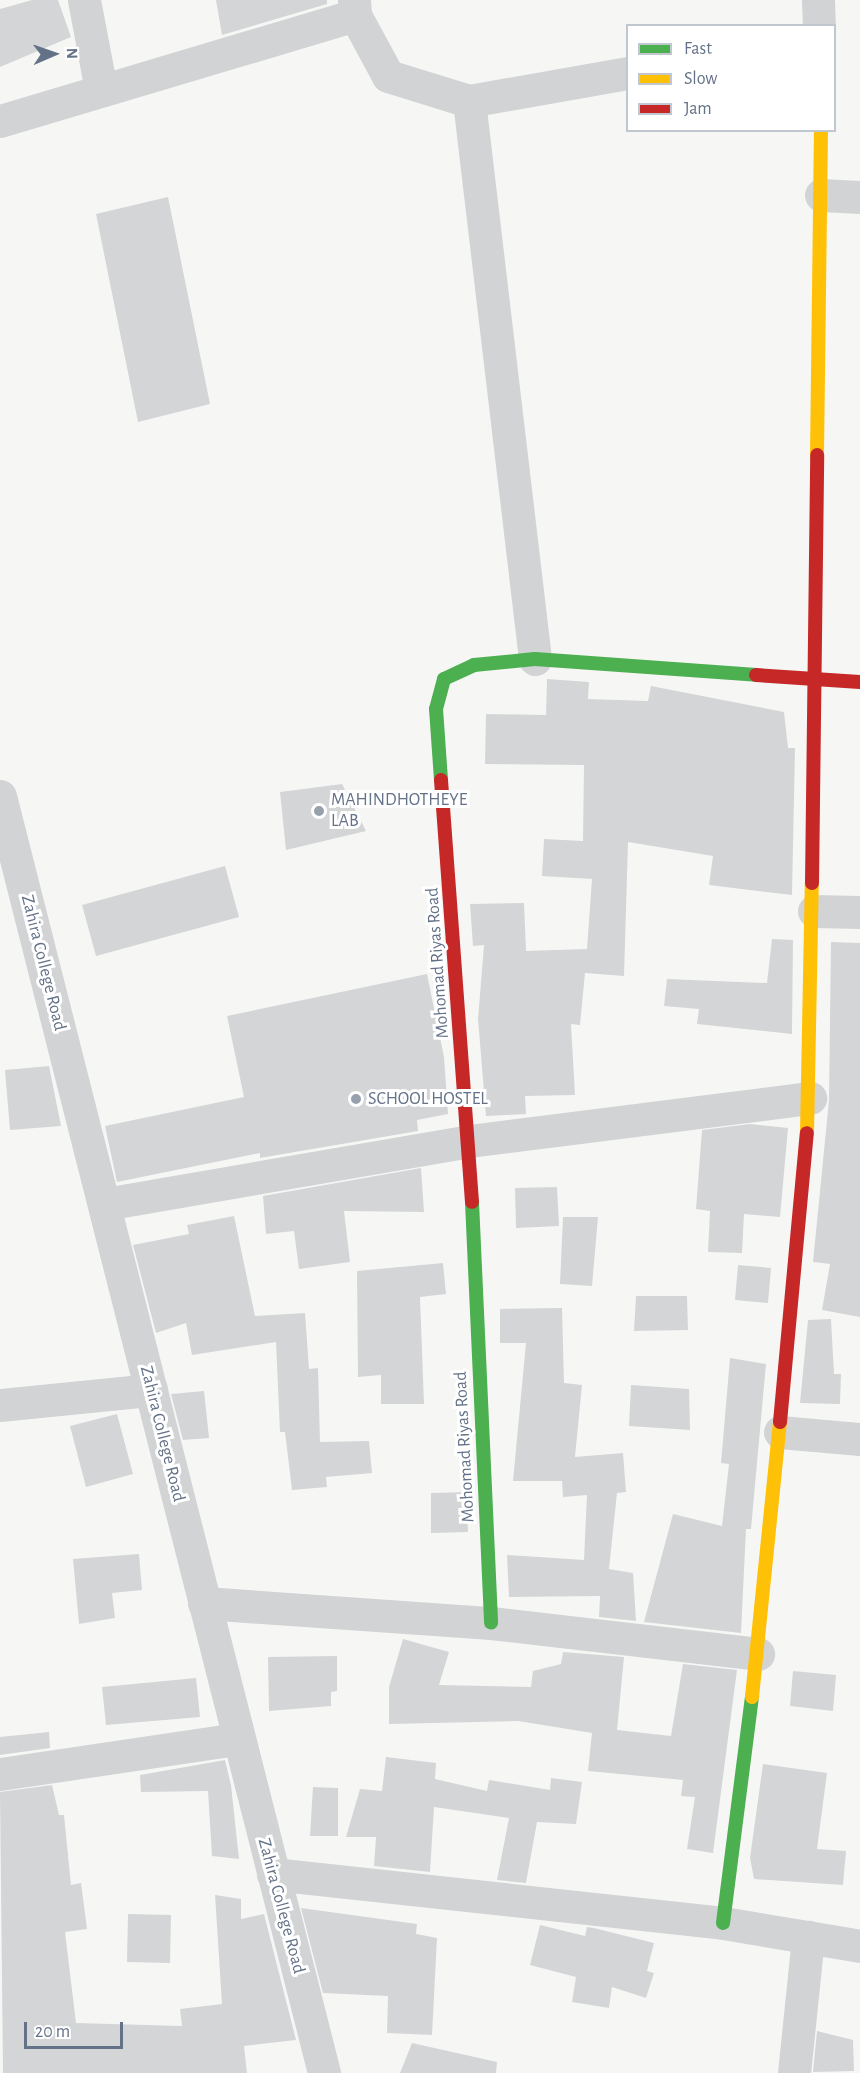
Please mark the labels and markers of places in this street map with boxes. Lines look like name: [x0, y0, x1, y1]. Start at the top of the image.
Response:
place label: MAHINDHOTHEYE LAB: [331, 790, 467, 832]
marker: MAHINDHOTHEYE LAB: [312, 804, 326, 818]
place label: SCHOOL HOSTEL: [368, 1088, 488, 1110]
marker: SCHOOL HOSTEL: [349, 1092, 363, 1106]

